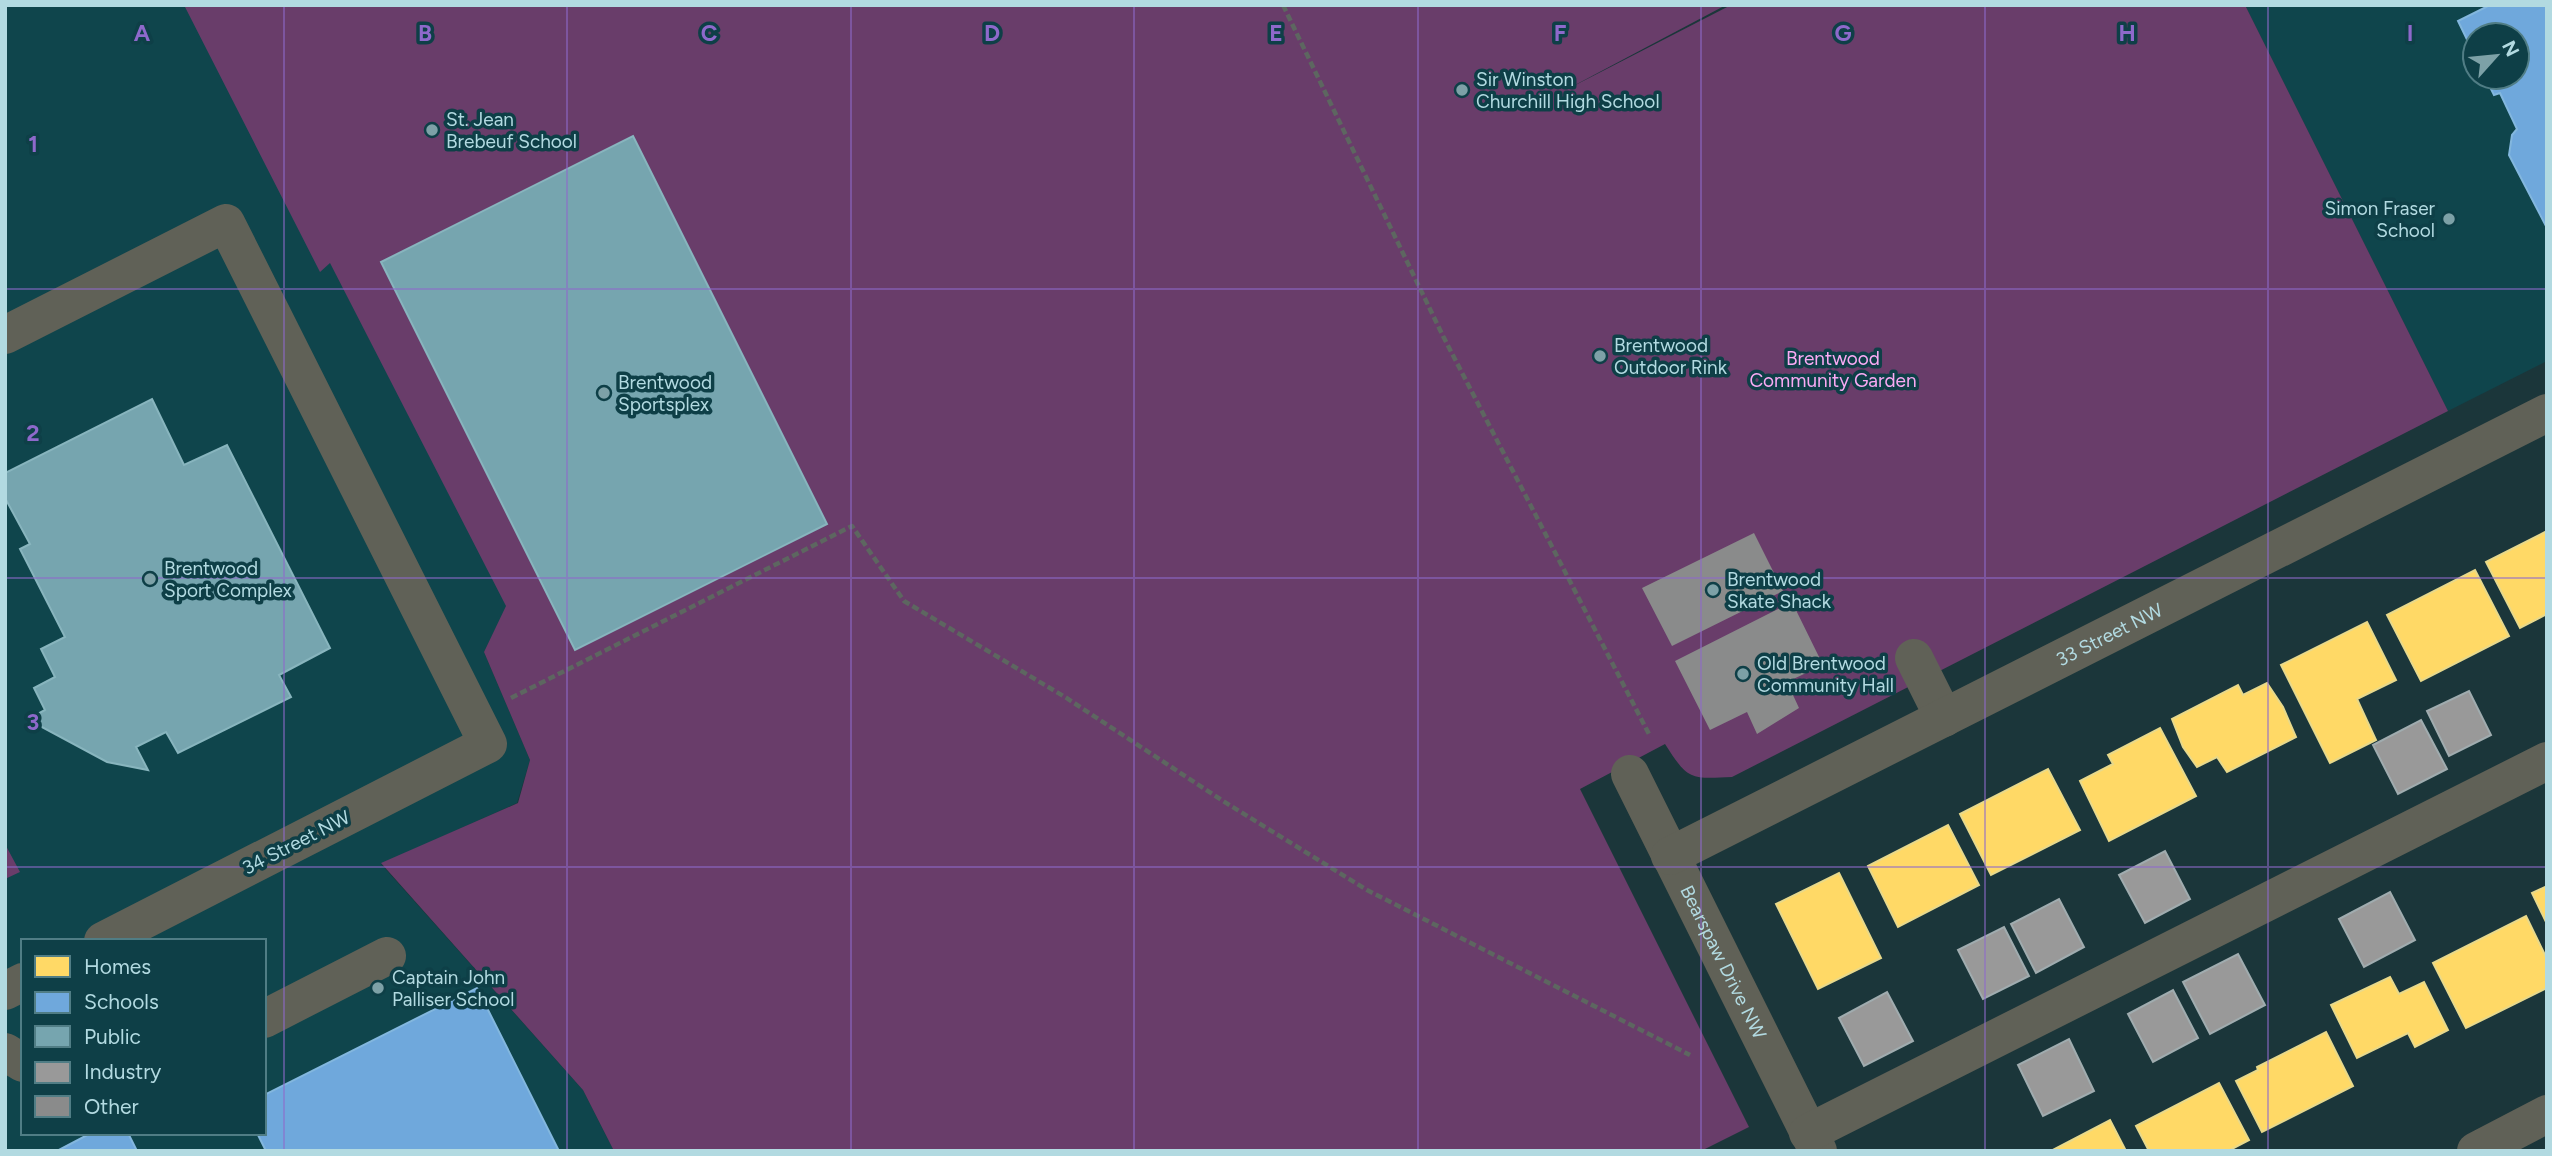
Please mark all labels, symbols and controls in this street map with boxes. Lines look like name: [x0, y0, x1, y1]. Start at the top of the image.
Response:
text: A: [134, 19, 151, 47]
text: B: [418, 19, 432, 47]
text: C: [701, 19, 718, 47]
text: D: [984, 19, 1000, 47]
text: E: [1269, 19, 1283, 47]
text: F: [1554, 19, 1567, 47]
text: G: [1834, 19, 1852, 47]
text: H: [2118, 19, 2136, 47]
text: I: [2407, 19, 2413, 47]
north arrow: [2461, 21, 2531, 91]
text: N: [2497, 37, 2524, 60]
place label: Sir Winston Churchill High School: [1476, 68, 1660, 113]
marker: Sir Winston Churchill High School: [1454, 82, 1470, 98]
place label: St. Jean Brebeuf School: [446, 108, 577, 153]
marker: St. Jean Brebeuf School: [424, 122, 440, 138]
text: 1: [28, 130, 38, 158]
place label: Simon Fraser School: [2325, 197, 2436, 242]
marker: Simon Fraser School: [2441, 211, 2457, 227]
place label: Brentwood Outdoor Rink: [1614, 334, 1728, 379]
park label: Brentwood Community Garden: [1749, 347, 1917, 392]
marker: Brentwood Outdoor Rink: [1592, 348, 1608, 364]
place label: Brentwood Sportsplex: [618, 371, 712, 416]
marker: Brentwood Sportsplex: [596, 385, 612, 401]
text: 2: [26, 419, 40, 447]
place label: Brentwood Sport Complex: [164, 557, 292, 602]
place label: Brentwood Skate Shack: [1727, 568, 1832, 613]
marker: Brentwood Sport Complex: [142, 571, 158, 587]
marker: Brentwood Skate Shack: [1705, 582, 1721, 598]
street label: 33 Street NW: [2052, 598, 2167, 671]
place label: Old Brentwood Community Hall: [1757, 652, 1894, 697]
marker: Old Brentwood Community Hall: [1735, 666, 1751, 682]
text: 3: [27, 708, 39, 736]
street label: 34 Street NW: [239, 805, 355, 879]
street label: Bearspaw Drive NW: [1675, 881, 1772, 1044]
legend: [21, 939, 266, 1135]
text: Homes: [84, 954, 151, 979]
place label: Captain John Palliser School: [392, 966, 514, 1011]
marker: Captain John Palliser School: [370, 980, 386, 996]
text: Schools: [84, 989, 159, 1014]
text: Public: [84, 1024, 141, 1049]
text: Industry: [84, 1059, 161, 1084]
text: Other: [84, 1094, 139, 1119]

